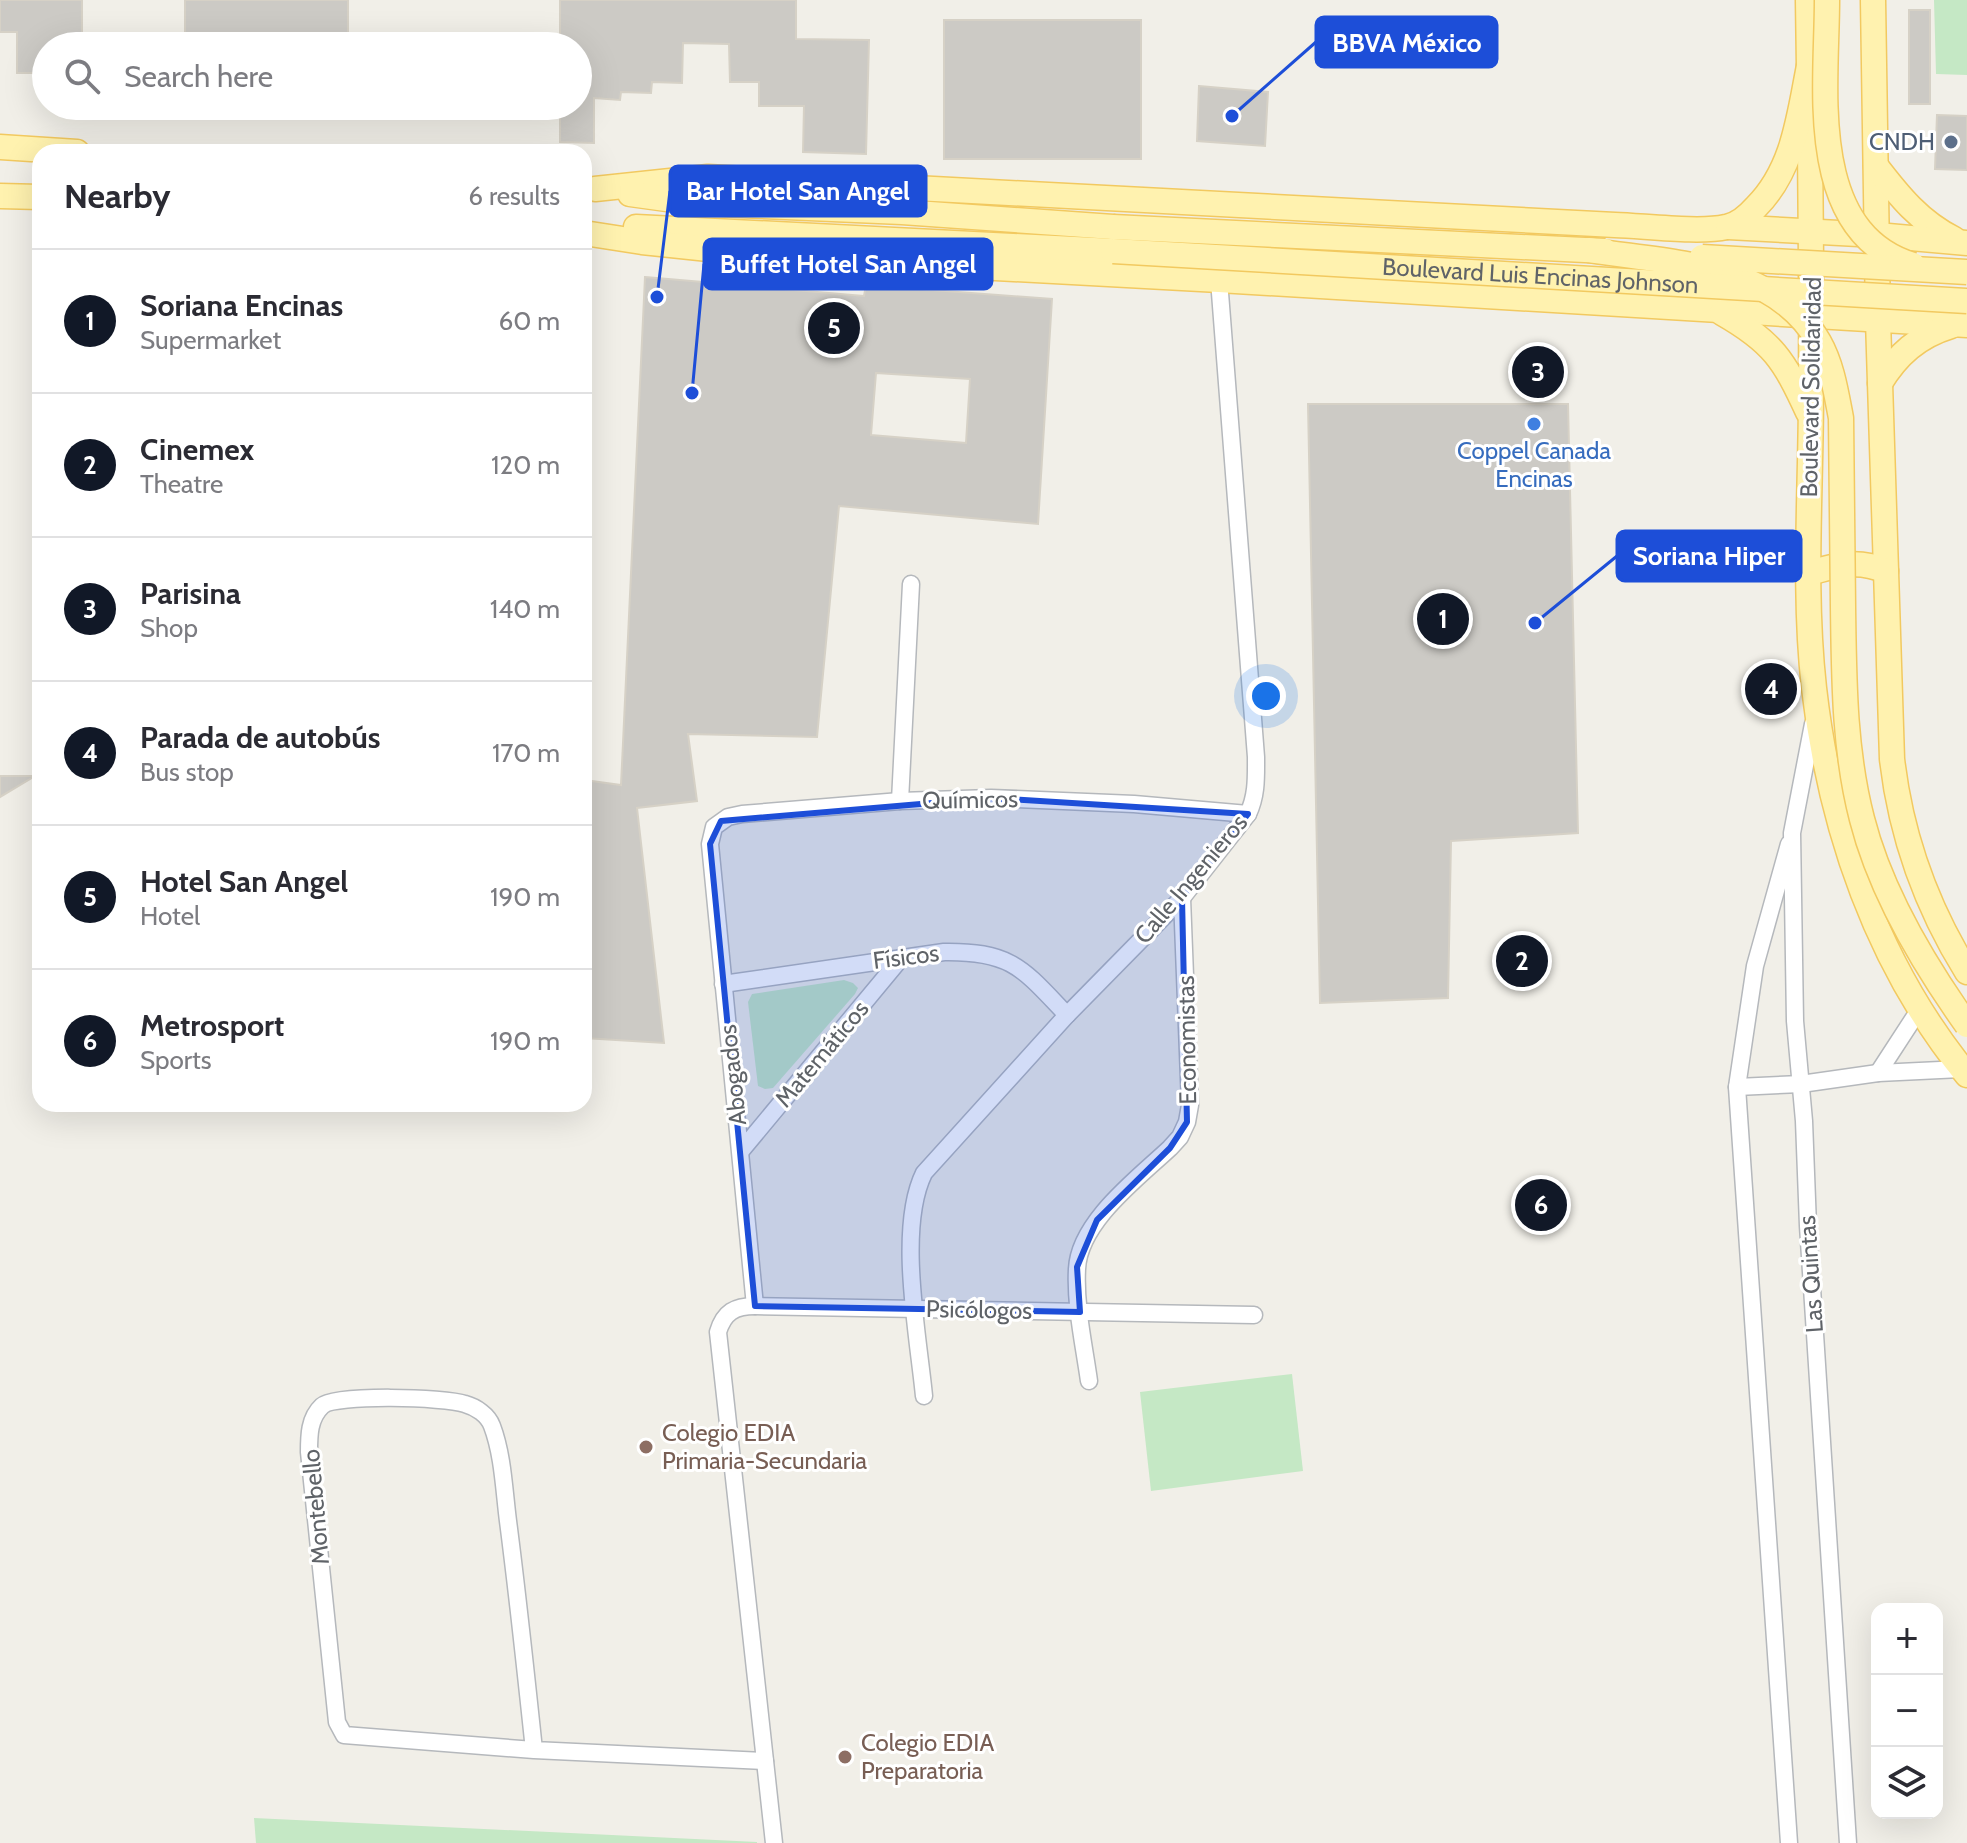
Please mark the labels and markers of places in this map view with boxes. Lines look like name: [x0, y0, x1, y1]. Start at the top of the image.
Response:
callout: BBVA México: [1316, 17, 1497, 67]
place label: CNDH: [1869, 127, 1935, 156]
marker: CNDH: [1942, 133, 1960, 151]
callout: Bar Hotel San Angel: [670, 166, 926, 216]
callout: Buffet Hotel San Angel: [704, 239, 992, 289]
pin: 5: [808, 298, 860, 358]
pin: 3: [1512, 342, 1564, 402]
marker: Coppel Canada Encinas: [1525, 415, 1543, 433]
place label: Coppel Canada Encinas: [1457, 436, 1611, 493]
callout: Soriana Hiper: [1617, 531, 1801, 581]
pin: 1: [1417, 589, 1469, 649]
pin: 4: [1745, 659, 1797, 719]
pin: 2: [1496, 931, 1548, 991]
pin: 6: [1515, 1175, 1567, 1235]
place label: Colegio EDIA Primaria-Secundaria: [662, 1418, 868, 1475]
marker: Colegio EDIA Primaria-Secundaria: [637, 1438, 655, 1456]
place label: Colegio EDIA Preparatoria: [861, 1728, 994, 1785]
marker: Colegio EDIA Preparatoria: [836, 1748, 854, 1766]

